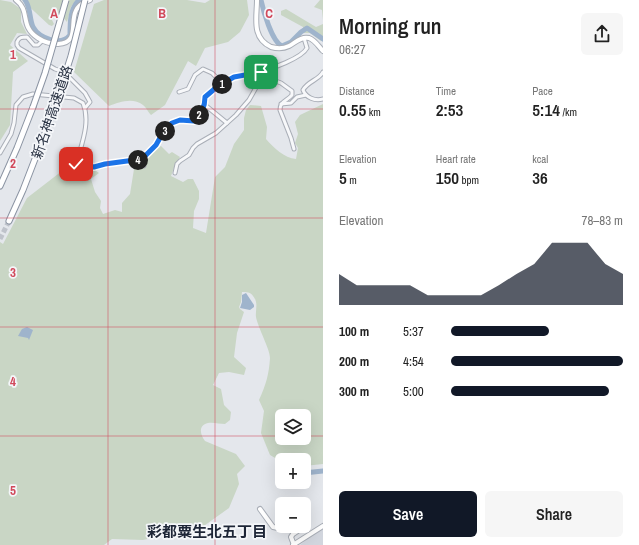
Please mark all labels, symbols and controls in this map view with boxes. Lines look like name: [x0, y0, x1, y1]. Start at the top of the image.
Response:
text: A: [50, 5, 58, 22]
text: B: [158, 5, 166, 22]
text: C: [265, 5, 273, 22]
text: Morning run: [339, 11, 442, 41]
button: share: [581, 13, 623, 55]
text: 06:27: [339, 41, 366, 58]
text: 1: [10, 46, 16, 63]
pin: [244, 55, 278, 89]
icon: arrive: [250, 61, 272, 83]
street label: 新名神高速道路: [28, 63, 76, 161]
pin: 1: [212, 74, 232, 94]
text: 1: [219, 77, 225, 91]
text: Distance: [339, 84, 375, 98]
text: Time: [436, 84, 456, 98]
text: Pace: [532, 84, 553, 98]
text: 0.55: [339, 98, 366, 121]
text: 2:53: [436, 98, 463, 121]
text: 5:14: [532, 98, 560, 121]
pin: 2: [189, 105, 209, 125]
text: km: [366, 105, 381, 119]
text: /km: [560, 105, 577, 119]
text: 2: [196, 108, 202, 122]
pin: 3: [155, 121, 175, 141]
text: 3: [162, 124, 168, 138]
pin: [59, 147, 93, 181]
pin: 4: [128, 150, 148, 170]
text: Elevation: [339, 152, 377, 166]
text: Heart rate: [436, 152, 476, 166]
text: kcal: [532, 152, 548, 166]
icon: check: [65, 153, 87, 175]
text: 4: [135, 153, 141, 167]
text: 2: [10, 155, 16, 172]
text: 5: [339, 166, 347, 189]
text: 150: [436, 166, 459, 189]
text: 36: [532, 166, 548, 189]
text: m: [347, 173, 357, 187]
text: bpm: [459, 173, 479, 187]
text: Elevation: [339, 212, 383, 229]
text: 78–83 m: [582, 212, 623, 229]
text: 3: [10, 264, 16, 281]
text: 100 m: [339, 323, 369, 340]
text: 5:37: [403, 323, 424, 340]
text: 200 m: [339, 353, 369, 370]
text: 4:54: [403, 353, 424, 370]
text: 4: [10, 373, 16, 390]
text: 300 m: [339, 383, 369, 400]
text: 5:00: [403, 383, 424, 400]
map controls: [275, 409, 311, 533]
button: layers: [275, 409, 311, 445]
button: +: [275, 453, 311, 489]
text: 5: [10, 482, 16, 499]
button: Save: [339, 491, 477, 537]
button: Share: [485, 491, 623, 537]
button: −: [275, 497, 311, 533]
district label: 彩都粟生北五丁目: [147, 521, 267, 542]

